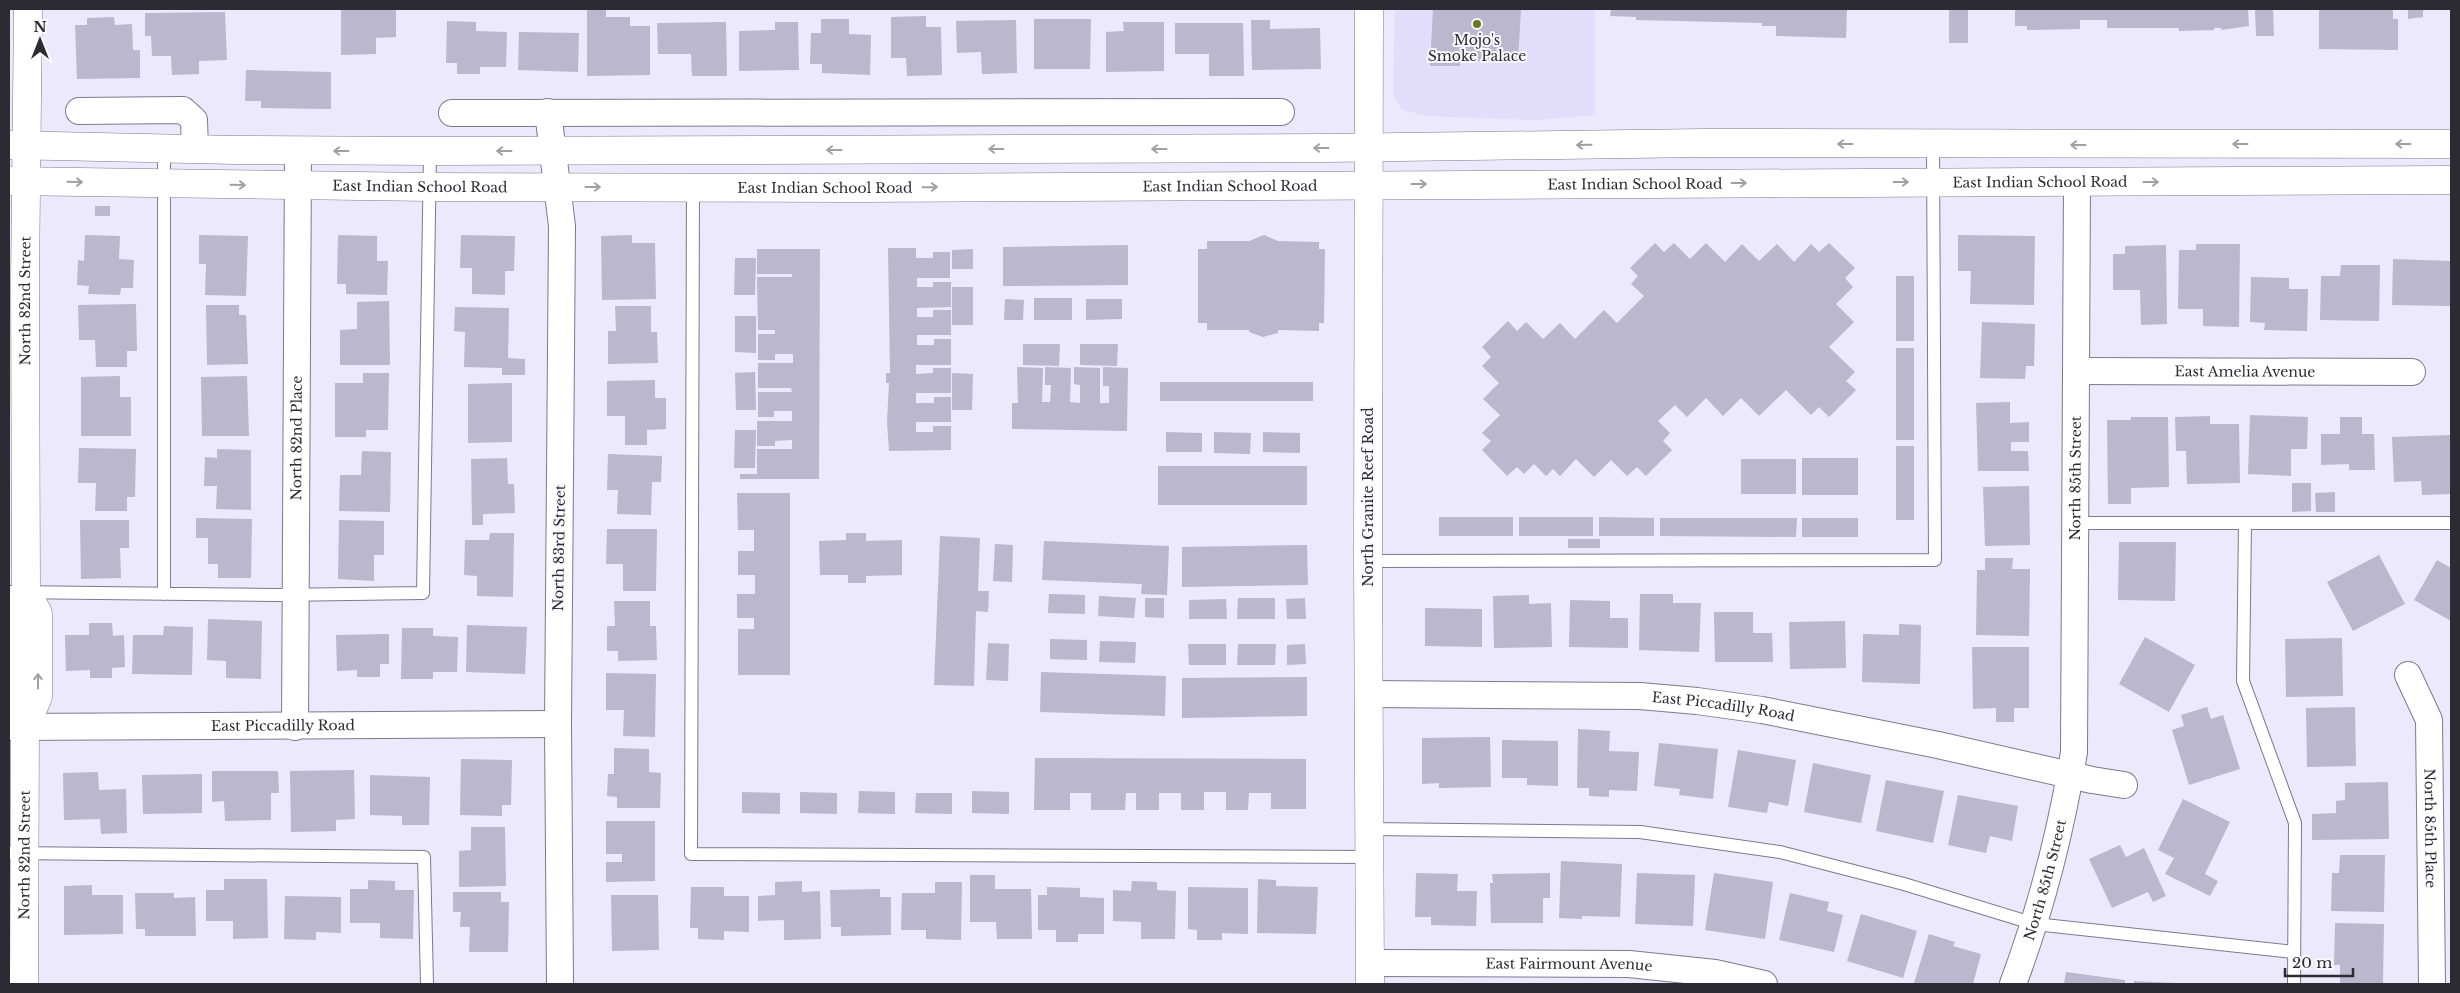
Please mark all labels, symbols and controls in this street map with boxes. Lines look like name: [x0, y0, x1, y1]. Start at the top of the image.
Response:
north arrow: [15, 15, 65, 65]
text: N: [33, 18, 47, 36]
marker: Mojo's Smoke Palace: [1471, 18, 1483, 30]
place label: Mojo's Smoke Palace: [1428, 31, 1526, 65]
one-way arrow: [1837, 139, 1854, 149]
one-way arrow: [2232, 139, 2248, 149]
one-way arrow: [2395, 139, 2411, 149]
one-way arrow: [1576, 140, 1592, 150]
one-way arrow: [2070, 140, 2086, 150]
one-way arrow: [1313, 143, 1330, 153]
one-way arrow: [988, 144, 1004, 154]
one-way arrow: [1151, 144, 1167, 154]
one-way arrow: [826, 145, 842, 155]
one-way arrow: [333, 146, 350, 156]
one-way arrow: [496, 146, 512, 156]
street label: East Indian School Road: [1952, 173, 2128, 192]
street label: East Indian School Road: [1547, 175, 1723, 194]
one-way arrow: [66, 177, 83, 187]
street label: East Indian School Road: [332, 177, 508, 196]
street label: East Indian School Road: [1142, 177, 1318, 196]
one-way arrow: [1892, 177, 1909, 187]
one-way arrow: [2142, 177, 2159, 187]
one-way arrow: [1730, 178, 1746, 187]
street label: East Indian School Road: [737, 179, 913, 197]
one-way arrow: [1410, 179, 1426, 189]
one-way arrow: [229, 180, 245, 190]
one-way arrow: [584, 182, 600, 192]
one-way arrow: [922, 182, 938, 192]
street label: North 82nd Street: [16, 235, 34, 366]
street label: East Amelia Avenue: [2175, 362, 2315, 381]
street label: North 82nd Place: [287, 376, 306, 500]
street label: North Granite Reef Road: [1359, 407, 1377, 587]
street label: North 85th Street: [2066, 415, 2085, 541]
street label: North 83rd Street: [549, 484, 569, 611]
one-way arrow: [33, 674, 43, 690]
street label: East Piccadilly Road: [1651, 688, 1797, 725]
street label: East Piccadilly Road: [211, 716, 356, 735]
street label: North 85th Place: [2421, 768, 2440, 888]
street label: North 82nd Street: [15, 790, 34, 920]
street label: North 85th Street: [2020, 817, 2070, 943]
scale bar: [2285, 946, 2352, 978]
text: 20 m: [2292, 953, 2332, 972]
street label: East Fairmount Avenue: [1485, 954, 1653, 975]

